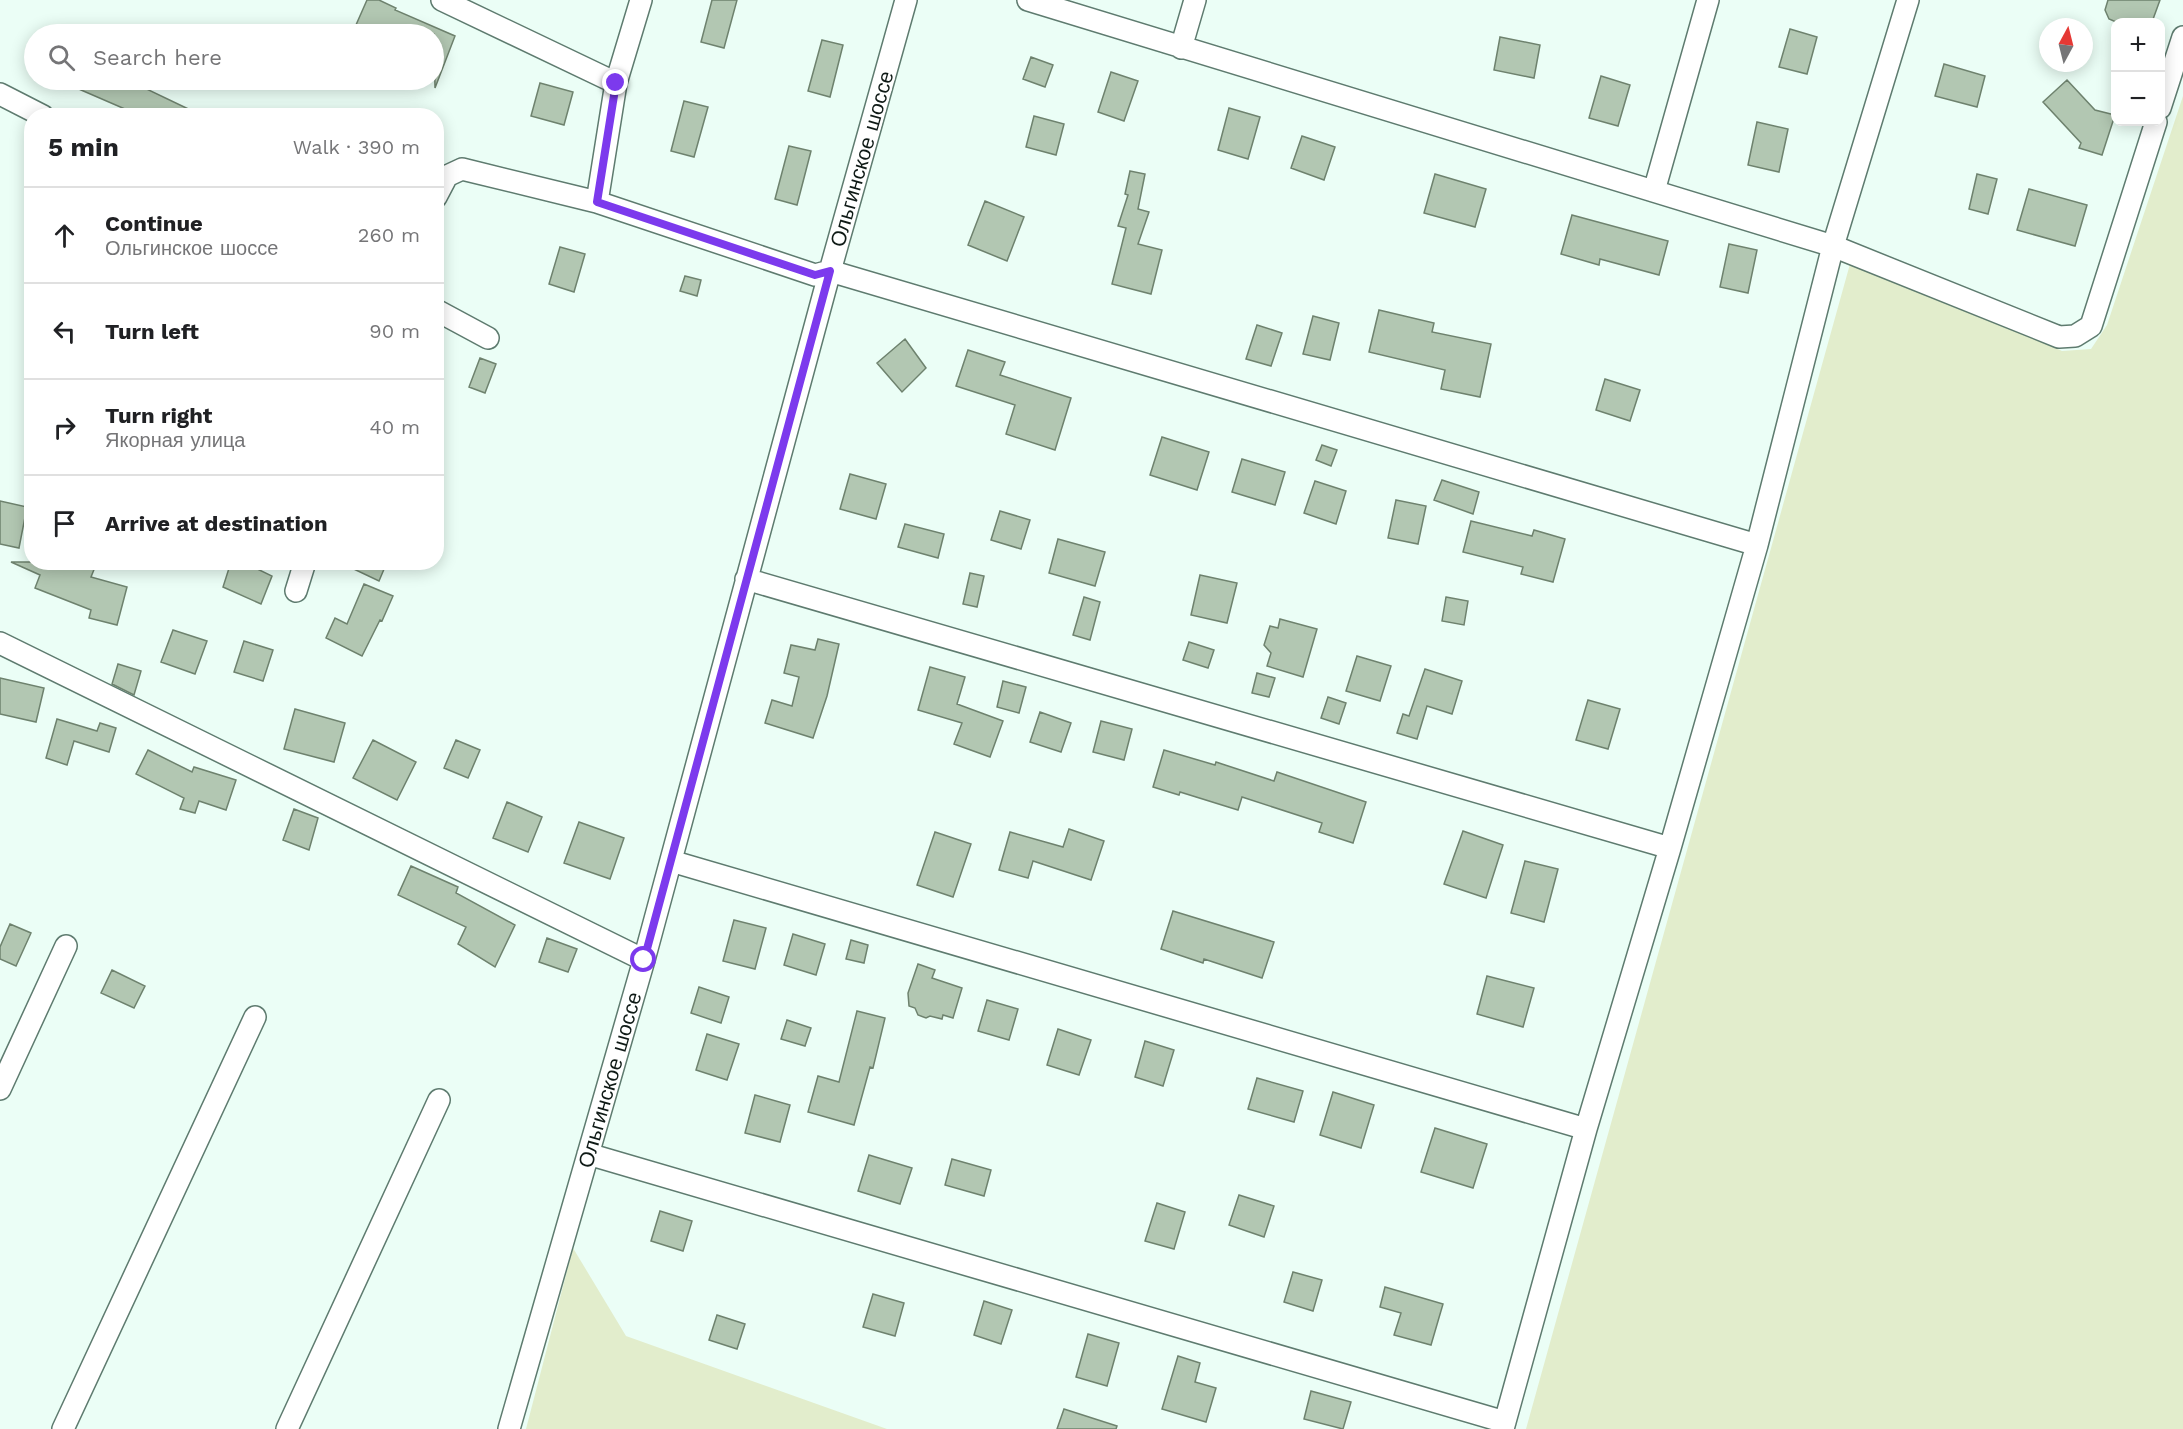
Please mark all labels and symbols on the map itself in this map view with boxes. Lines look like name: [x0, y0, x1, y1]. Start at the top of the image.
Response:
north arrow: [2039, 18, 2093, 72]
street label: Ольгинское шоссе: [824, 68, 899, 250]
route end: [602, 69, 628, 95]
route start: [630, 946, 656, 972]
street label: Ольгинское шоссе: [572, 989, 647, 1171]

